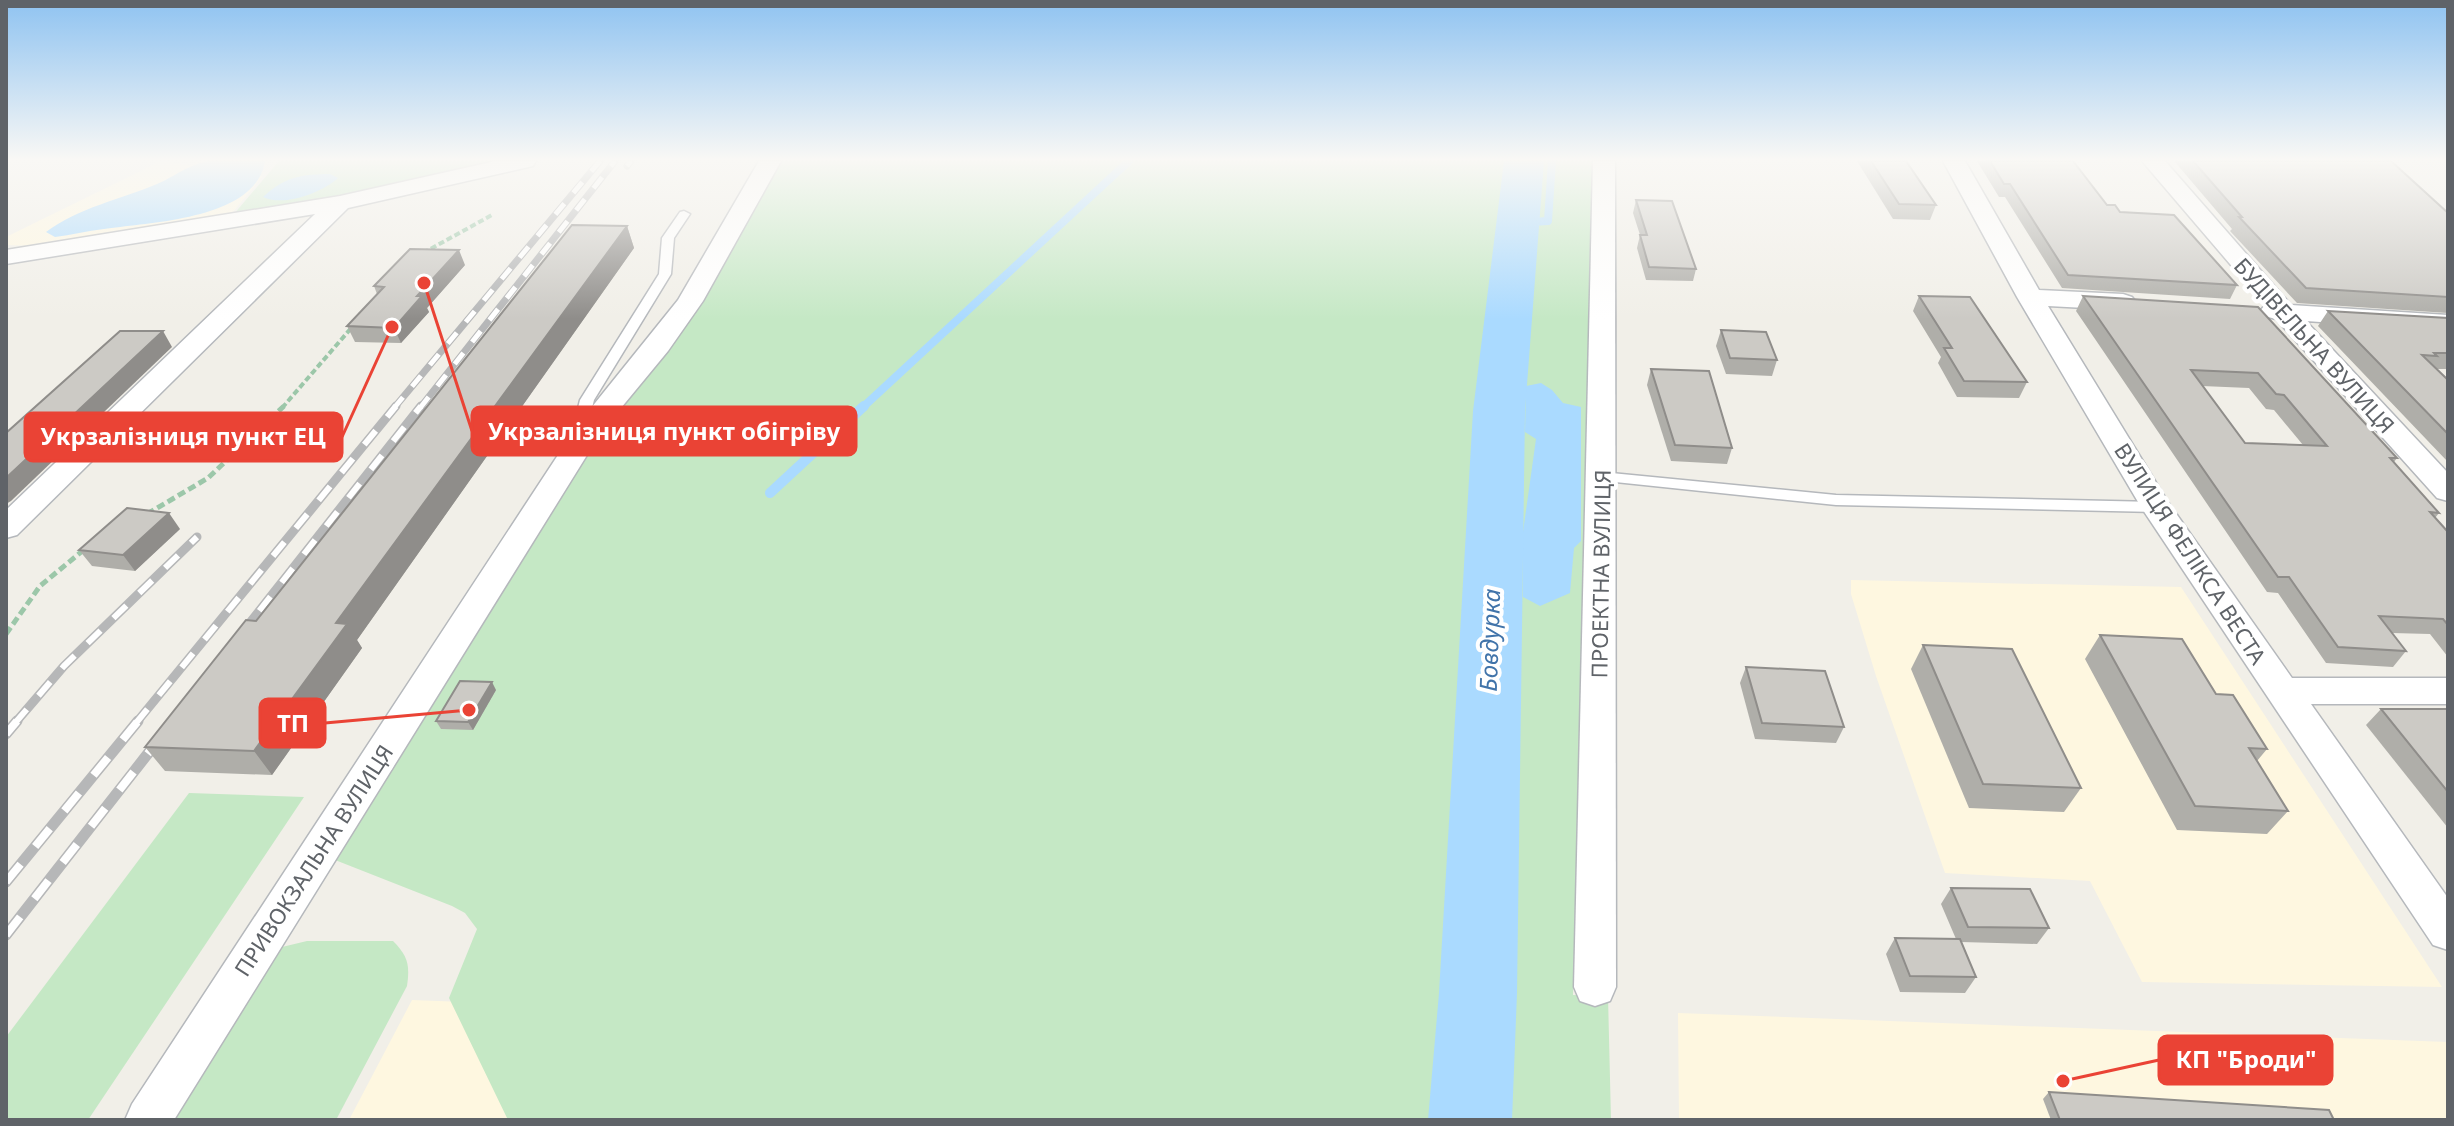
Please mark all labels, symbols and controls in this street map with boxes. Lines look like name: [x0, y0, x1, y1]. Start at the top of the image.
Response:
street label: БУДІВЕЛЬНА ВУЛИЦЯ: [2228, 251, 2402, 439]
callout: Укрзалізниця пункт обігріву: [472, 407, 856, 455]
callout: Укрзалізниця пункт ЕЦ: [25, 413, 342, 461]
text: Укрзалізниця пункт обігріву: [488, 414, 840, 447]
text: Укрзалізниця пункт ЕЦ: [40, 419, 326, 452]
street label: ВУЛИЦЯ ФЕЛІКСА ВЕСТА: [2108, 437, 2274, 670]
street label: ПРОЕКТНА ВУЛИЦЯ: [1583, 469, 1617, 679]
water label: Бовдурка: [1471, 588, 1507, 692]
callout: ТП: [260, 699, 325, 747]
text: ТП: [277, 706, 309, 739]
street label: ПРИВОКЗАЛЬНА ВУЛИЦЯ: [227, 738, 399, 982]
callout: КП "Броди": [2159, 1036, 2332, 1084]
text: КП "Броди": [2175, 1042, 2317, 1075]

